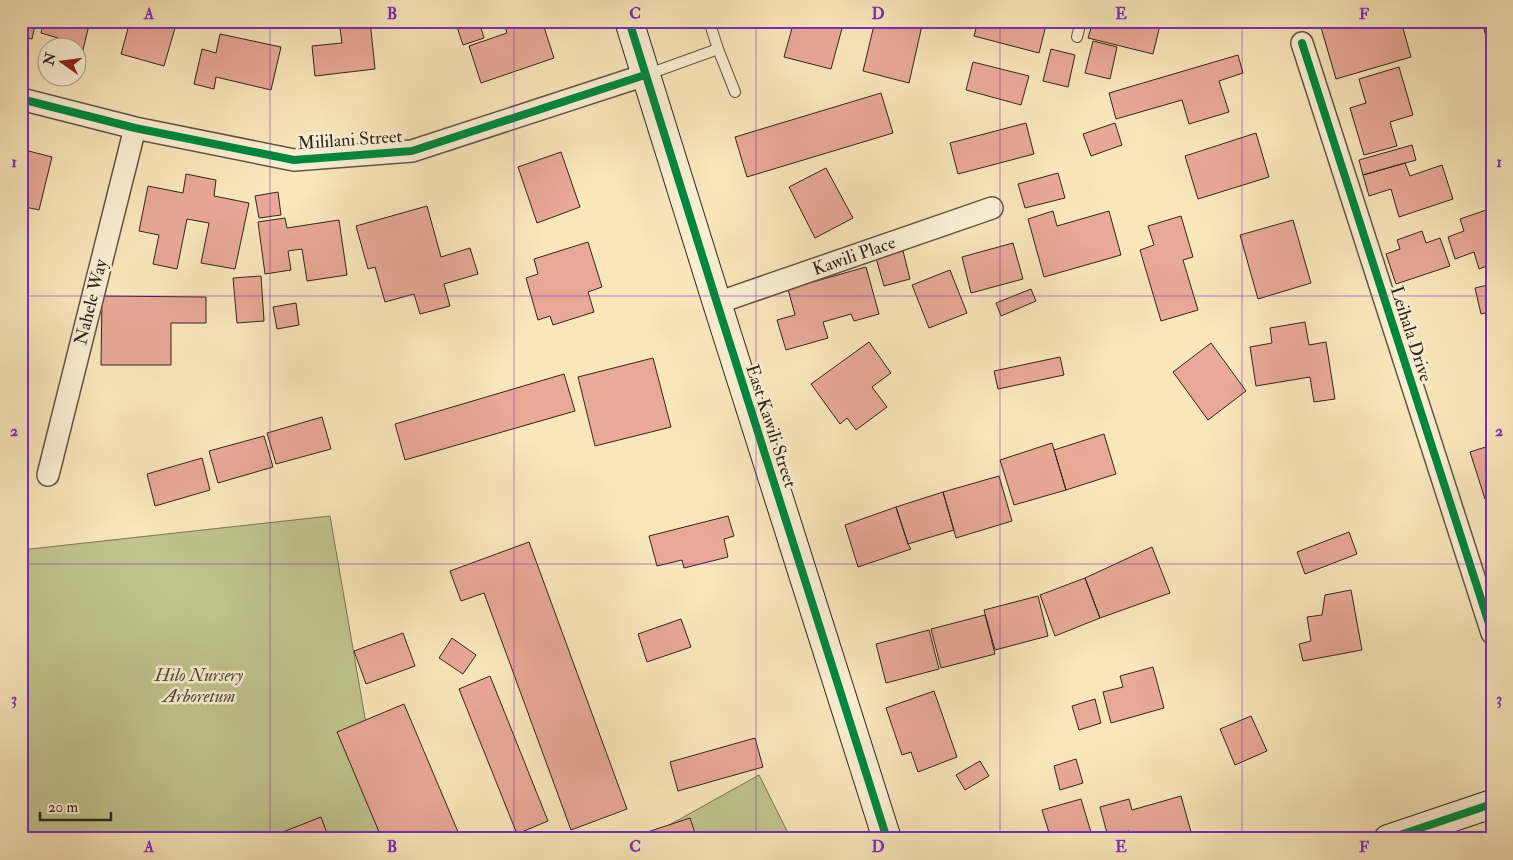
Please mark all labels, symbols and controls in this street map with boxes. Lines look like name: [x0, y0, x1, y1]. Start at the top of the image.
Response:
text: A: [143, 4, 155, 24]
text: B: [387, 4, 397, 24]
text: C: [629, 4, 641, 24]
text: D: [871, 4, 885, 24]
text: E: [1115, 4, 1127, 24]
text: F: [1359, 4, 1369, 24]
north arrow: [38, 38, 88, 88]
text: N: [40, 50, 60, 68]
street label: Mililani Street: [297, 125, 403, 155]
text: 1: [11, 152, 17, 172]
text: 1: [1496, 152, 1502, 172]
street label: Kawili Place: [810, 231, 899, 281]
street label: Nahele Way: [69, 256, 113, 347]
street label: Leihala Drive: [1385, 283, 1437, 385]
street label: East Kawili Street: [740, 361, 802, 491]
text: 2: [10, 421, 18, 441]
text: 2: [1495, 421, 1503, 441]
park label: Hilo Nursery Arboretum: [154, 664, 244, 708]
text: 3: [11, 689, 17, 709]
text: 3: [1496, 689, 1502, 709]
scale bar: [40, 790, 111, 822]
text: 20 m: [48, 798, 78, 817]
text: A: [143, 837, 155, 857]
text: B: [387, 837, 397, 857]
text: C: [629, 837, 641, 857]
text: D: [871, 837, 885, 857]
text: E: [1115, 837, 1127, 857]
text: F: [1359, 837, 1369, 857]

